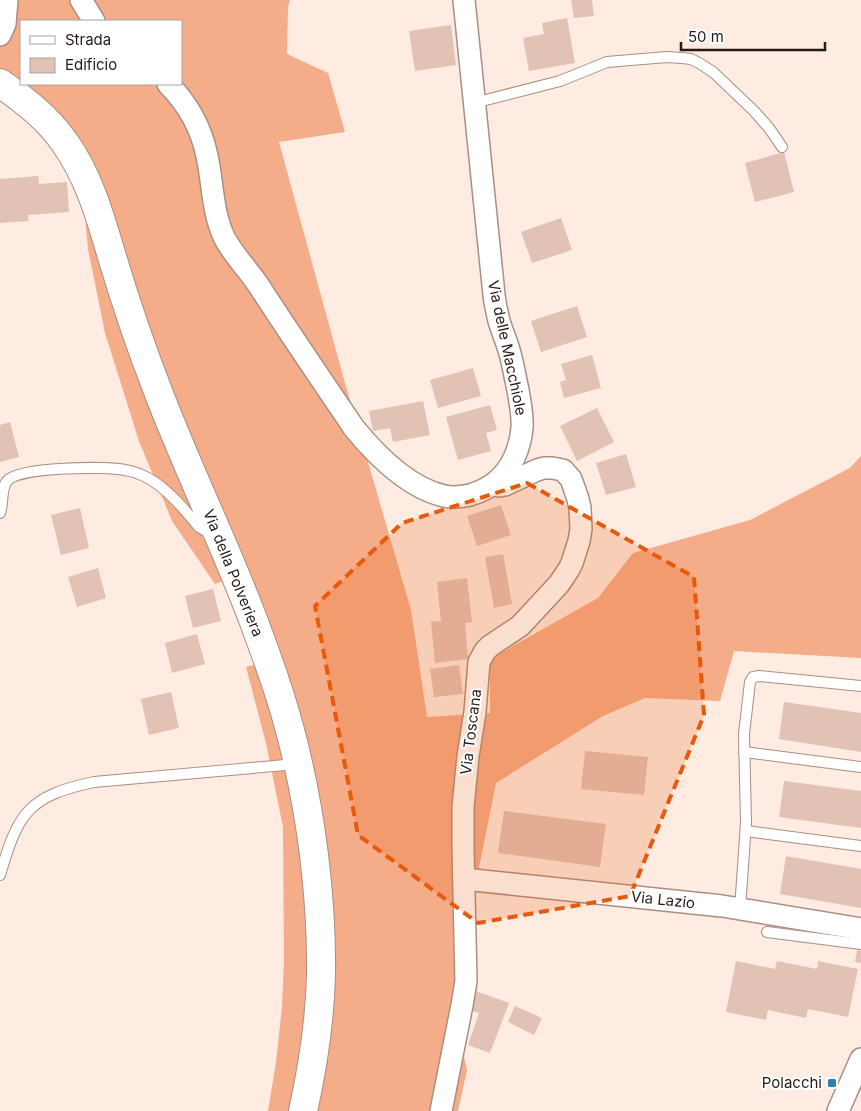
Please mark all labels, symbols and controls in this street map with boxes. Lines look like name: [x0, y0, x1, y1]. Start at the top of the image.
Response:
legend: [20, 20, 182, 85]
scale bar: [681, 20, 825, 52]
text: 50 m: [688, 27, 724, 46]
text: Strada: [65, 30, 111, 49]
text: Edificio: [65, 55, 117, 74]
street label: Via delle Macchiole: [484, 279, 531, 417]
street label: Via della Polveriera: [199, 506, 268, 639]
street label: Via Toscana: [456, 688, 485, 776]
street label: Via Lazio: [630, 887, 696, 912]
place label: Polacchi: [762, 1073, 822, 1092]
marker: Polacchi: [826, 1077, 838, 1089]

